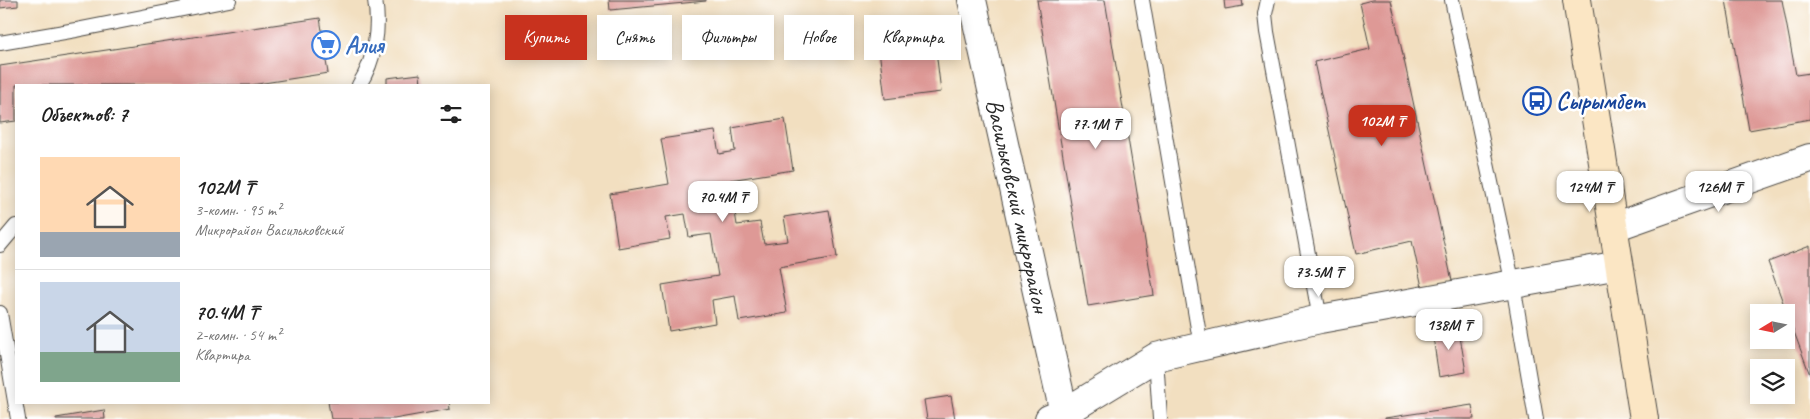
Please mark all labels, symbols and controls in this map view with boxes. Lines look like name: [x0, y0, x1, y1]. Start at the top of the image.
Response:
chip: Купить: [505, 15, 587, 60]
chip: Снять: [597, 15, 672, 60]
chip: Фильтры: [682, 15, 774, 60]
chip: Новое: [784, 15, 854, 60]
chip: Квартира: [864, 15, 961, 60]
supermarket icon: Алия: [311, 30, 341, 60]
place label: Алия: [345, 30, 385, 60]
bus stop icon: Сырымбет: [1522, 86, 1552, 116]
place label: Сырымбет: [1556, 86, 1646, 116]
street label: Васильковский микрорайон: [980, 96, 1057, 318]
icon: filters: [437, 100, 465, 128]
text: Объектов: 7: [40, 101, 128, 127]
pin: 102M ₸: [1341, 104, 1423, 147]
pin: 77.1M ₸: [1050, 108, 1142, 150]
text: 102M ₸: [1360, 111, 1404, 131]
text: 77.1M ₸: [1072, 114, 1120, 134]
pin: 124M ₸: [1549, 170, 1631, 213]
pin: 126M ₸: [1678, 170, 1760, 213]
text: 102M ₸: [195, 174, 254, 200]
icon: home: [80, 177, 140, 237]
text: 124M ₸: [1568, 177, 1612, 197]
text: 126M ₸: [1696, 177, 1742, 197]
pin: 70.4M ₸: [677, 180, 769, 223]
text: 70.4M ₸: [699, 187, 747, 207]
text: 3-комн. · 95 m²: [195, 200, 281, 220]
text: Микрорайон Васильковский: [195, 220, 344, 240]
pin: 73.5M ₸: [1273, 256, 1365, 298]
text: 73.5M ₸: [1295, 262, 1343, 282]
text: 70.4M ₸: [195, 299, 258, 325]
icon: home: [80, 302, 140, 362]
north arrow: [1750, 304, 1795, 349]
map controls: [1750, 304, 1795, 404]
pin: 138M ₸: [1408, 308, 1490, 351]
text: 138M ₸: [1427, 315, 1471, 335]
text: 2-комн. · 54 m²: [195, 325, 281, 345]
text: Квартира: [195, 345, 250, 365]
button: layers: [1750, 359, 1795, 404]

